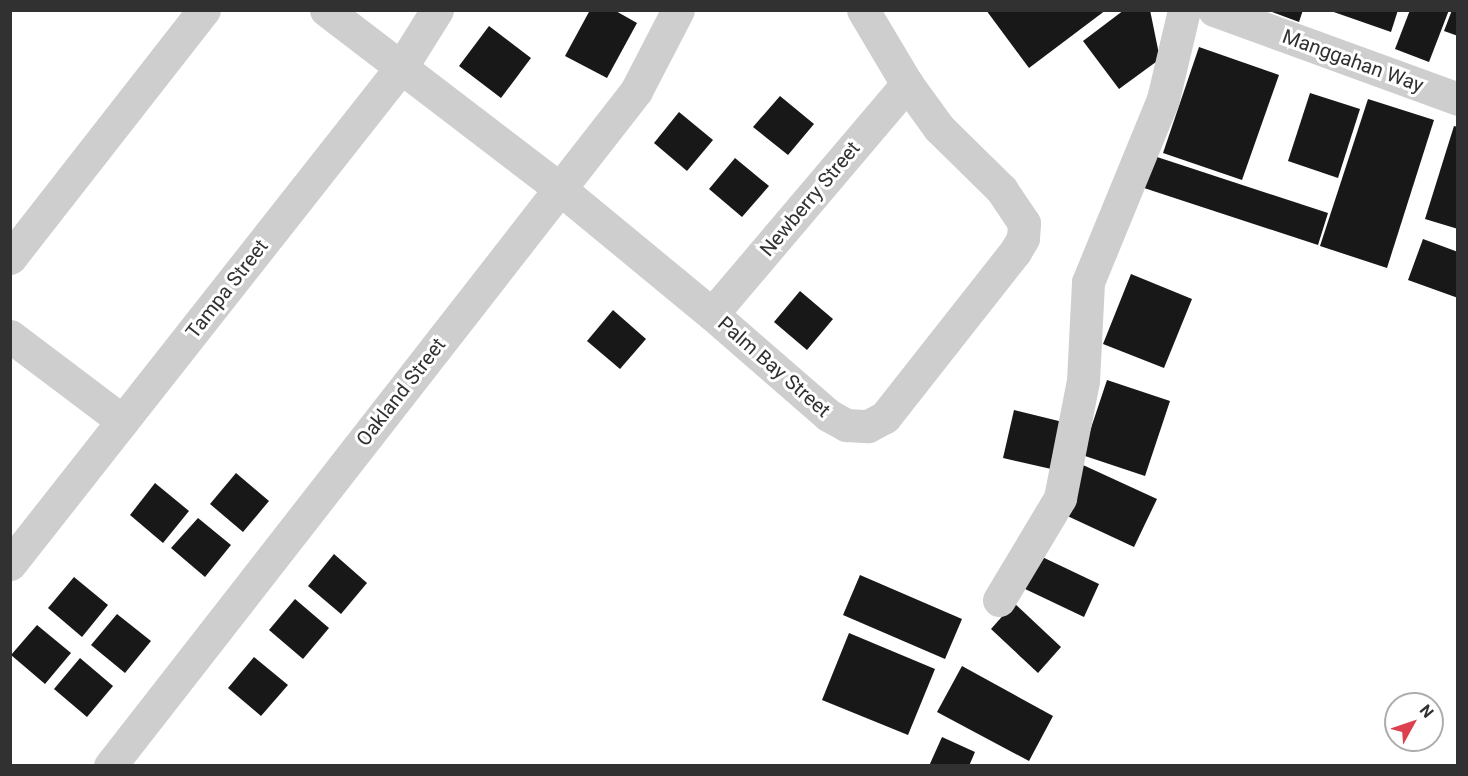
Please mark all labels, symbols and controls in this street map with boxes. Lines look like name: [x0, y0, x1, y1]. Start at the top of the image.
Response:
street label: Manggahan Way: [1279, 24, 1427, 98]
street label: Newberry Street: [755, 137, 865, 261]
street label: Tampa Street: [181, 235, 273, 343]
street label: Palm Bay Street: [713, 312, 835, 422]
street label: Oakland Street: [351, 333, 451, 451]
north arrow: [1384, 692, 1444, 752]
text: N: [1416, 701, 1438, 722]

